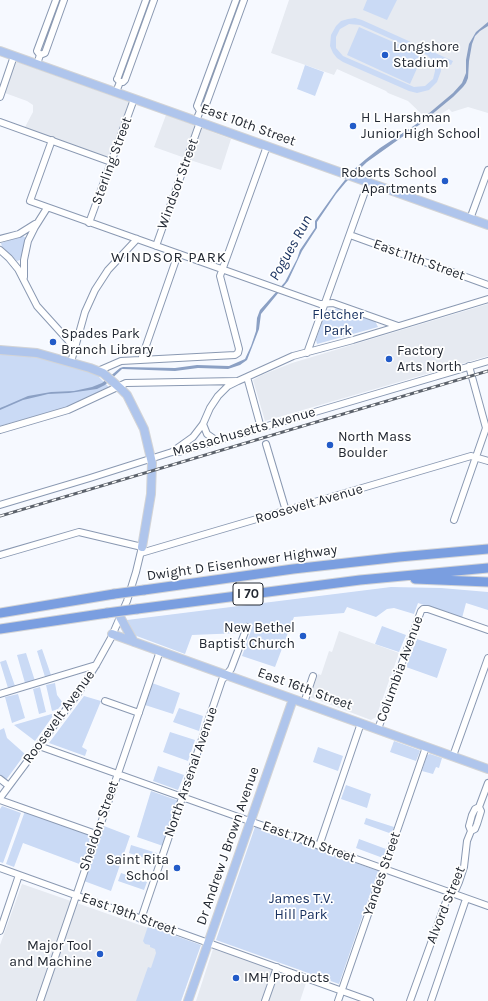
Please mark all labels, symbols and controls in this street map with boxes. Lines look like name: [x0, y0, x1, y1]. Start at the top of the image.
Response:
place label: Longshore Stadium: [393, 39, 459, 72]
marker: Longshore Stadium: [380, 50, 390, 60]
street label: East 10th Street: [198, 100, 298, 150]
place label: H L Harshman Junior High School: [361, 110, 480, 142]
street label: Sterling Street: [88, 115, 136, 207]
marker: H L Harshman Junior High School: [348, 121, 358, 131]
street label: Windsor Street: [154, 136, 202, 232]
place label: Roberts School Apartments: [341, 165, 437, 198]
marker: Roberts School Apartments: [440, 176, 450, 186]
water label: Pogues Run: [266, 212, 316, 284]
street label: East 11th Street: [371, 236, 467, 284]
district label: WINDSOR PARK: [111, 249, 227, 267]
park label: Fletcher Park: [312, 307, 364, 340]
place label: Spades Park Branch Library: [61, 326, 153, 358]
marker: Spades Park Branch Library: [48, 337, 58, 347]
place label: Factory Arts North: [397, 343, 462, 376]
marker: Factory Arts North: [384, 354, 394, 364]
street label: Massachusetts Avenue: [171, 404, 317, 460]
place label: North Mass Boulder: [338, 429, 412, 462]
marker: North Mass Boulder: [325, 440, 335, 450]
street label: Roosevelt Avenue: [253, 481, 365, 527]
street label: Dwight D Eisenhower Highway: [146, 541, 338, 585]
road number: I 70: [233, 583, 263, 605]
street label: Columbia Avenue: [373, 614, 427, 724]
place label: New Bethel Baptist Church: [199, 620, 295, 652]
marker: New Bethel Baptist Church: [298, 631, 308, 641]
street label: East 16th Street: [255, 664, 355, 714]
street label: Roosevelt Avenue: [20, 667, 98, 767]
street label: North Arsenal Avenue: [161, 705, 221, 839]
street label: Dr Andrew J Brown Avenue: [193, 765, 263, 927]
street label: Sheldon Street: [76, 779, 122, 873]
street label: East 17th Street: [260, 817, 358, 867]
street label: Yandes Street: [360, 830, 404, 918]
place label: Saint Rita School: [106, 852, 169, 884]
marker: Saint Rita School: [172, 863, 182, 873]
street label: Alvord Street: [423, 864, 469, 946]
street label: East 19th Street: [79, 889, 179, 939]
park label: James T.V. Hill Park: [269, 891, 333, 924]
place label: Major Tool and Machine: [9, 938, 92, 970]
marker: Major Tool and Machine: [95, 949, 105, 959]
place label: IMH Products: [244, 970, 330, 986]
marker: IMH Products: [231, 973, 241, 983]

